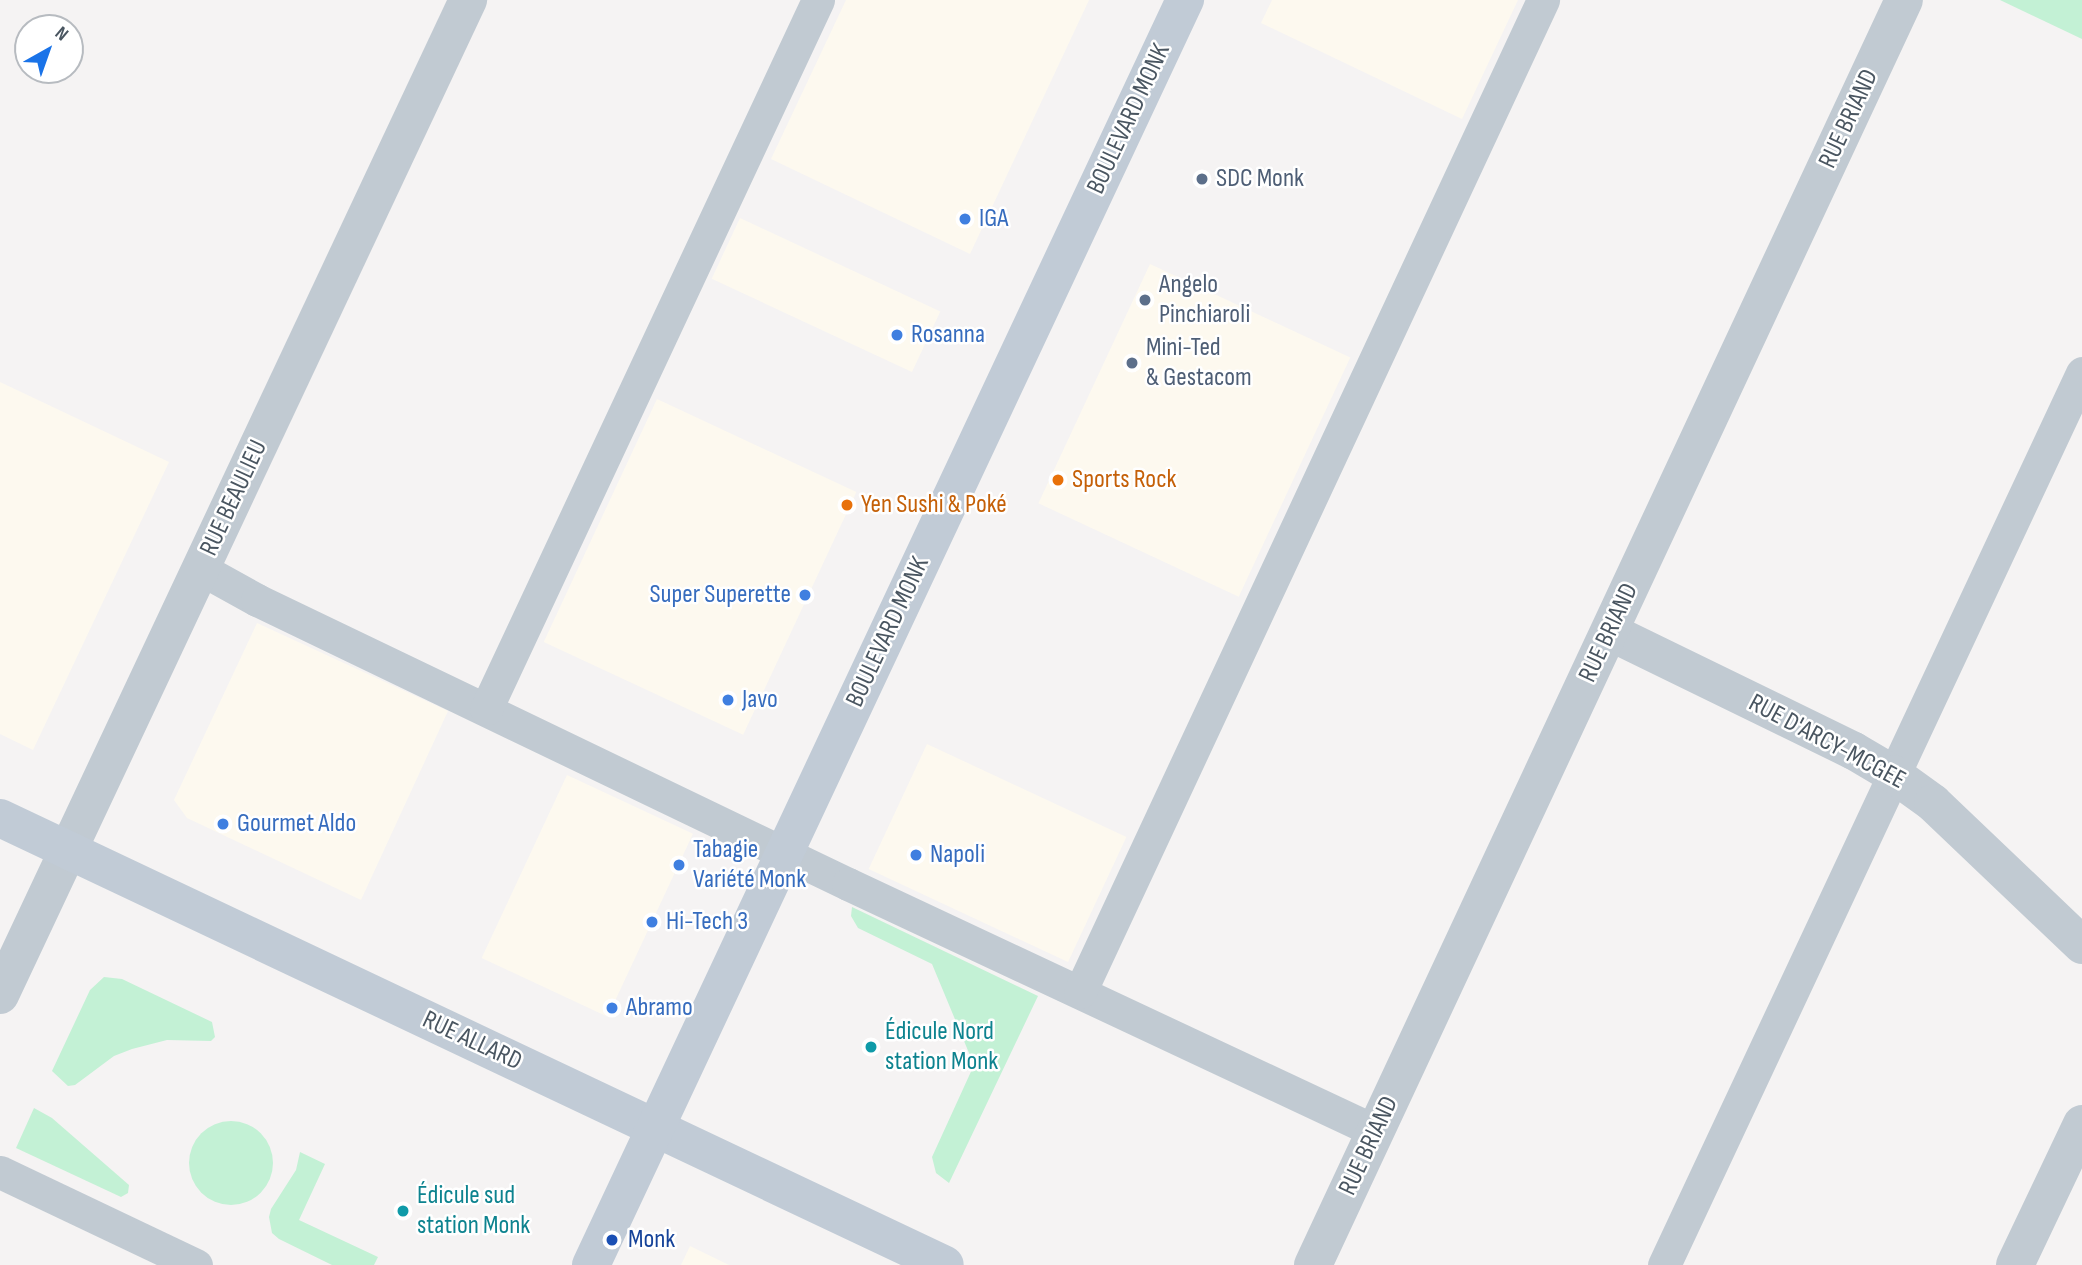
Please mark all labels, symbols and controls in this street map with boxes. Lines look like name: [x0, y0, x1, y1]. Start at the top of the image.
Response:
north arrow: [14, 14, 84, 84]
text: N: [50, 22, 73, 46]
street label: BOULEVARD MONK: [1081, 39, 1177, 199]
street label: RUE BRIAND: [1813, 65, 1885, 173]
place label: SDC Monk: [1216, 163, 1304, 195]
marker: SDC Monk: [1194, 171, 1210, 187]
place label: IGA: [979, 203, 1008, 235]
marker: IGA: [957, 211, 973, 227]
place label: Angelo Pinchiaroli: [1159, 269, 1250, 330]
marker: Angelo Pinchiaroli: [1137, 292, 1153, 308]
place label: Rosanna: [911, 319, 985, 351]
marker: Rosanna: [889, 327, 905, 343]
place label: Mini-Ted & Gestacom: [1146, 332, 1252, 394]
marker: Mini-Ted & Gestacom: [1124, 355, 1140, 371]
street label: RUE BEAULIEU: [194, 435, 274, 561]
place label: Sports Rock: [1072, 464, 1176, 496]
marker: Sports Rock: [1050, 472, 1066, 488]
place label: Yen Sushi & Poké: [861, 489, 1007, 521]
marker: Yen Sushi & Poké: [839, 497, 855, 513]
street label: BOULEVARD MONK: [840, 552, 936, 712]
place label: Super Superette: [649, 579, 791, 611]
street label: RUE BRIAND: [1573, 579, 1645, 687]
marker: Super Superette: [797, 587, 813, 603]
place label: Javo: [742, 684, 778, 716]
street label: RUE D'ARCY-MCGEE: [1743, 688, 1911, 796]
marker: Javo: [720, 692, 736, 708]
place label: Gourmet Aldo: [237, 808, 356, 840]
marker: Gourmet Aldo: [215, 816, 231, 832]
place label: Tabagie Variété Monk: [693, 834, 806, 896]
place label: Napoli: [930, 839, 985, 871]
marker: Napoli: [908, 847, 924, 863]
marker: Tabagie Variété Monk: [671, 857, 687, 873]
place label: Hi-Tech 3: [666, 906, 748, 938]
marker: Hi-Tech 3: [644, 914, 660, 930]
place label: Abramo: [626, 992, 693, 1024]
marker: Abramo: [604, 1000, 620, 1016]
street label: RUE ALLARD: [417, 1004, 527, 1078]
place label: Édicule Nord station Monk: [885, 1016, 998, 1078]
marker: Édicule Nord station Monk: [863, 1039, 879, 1055]
street label: RUE BRIAND: [1333, 1092, 1405, 1200]
place label: Édicule sud station Monk: [417, 1180, 530, 1242]
marker: Édicule sud station Monk: [395, 1203, 411, 1219]
place label: Monk: [628, 1224, 675, 1256]
marker: Monk: [602, 1230, 622, 1250]

